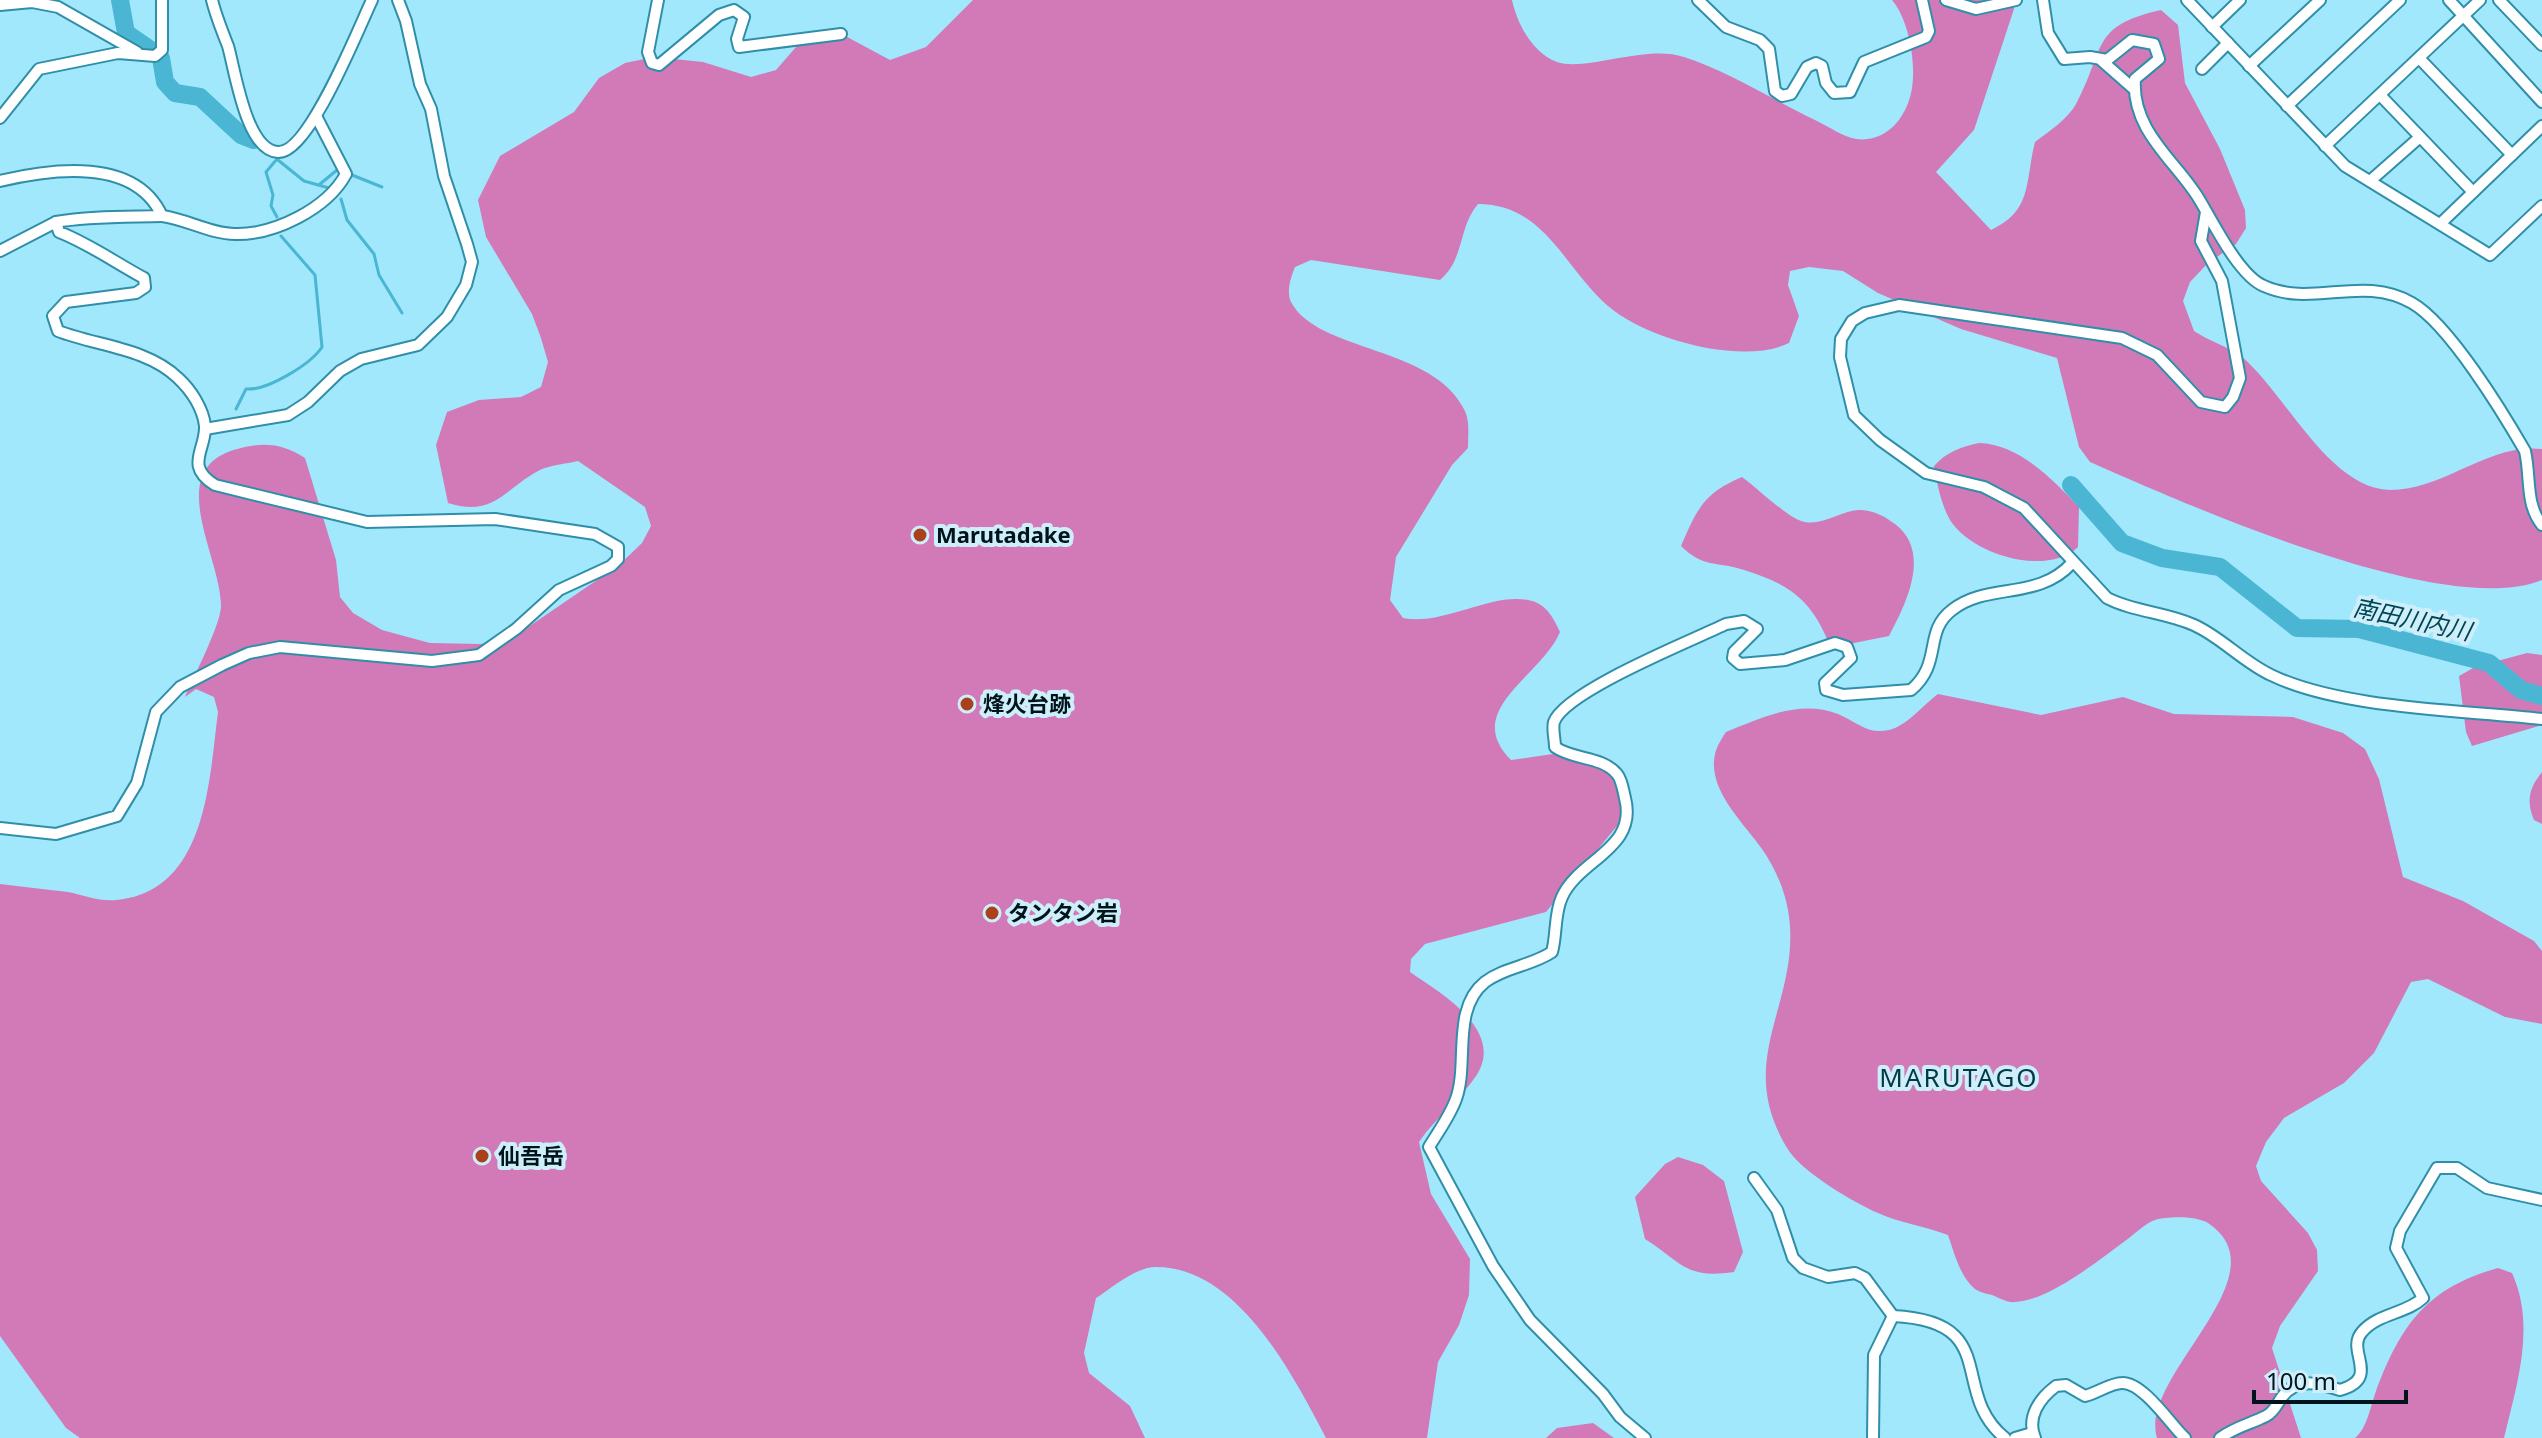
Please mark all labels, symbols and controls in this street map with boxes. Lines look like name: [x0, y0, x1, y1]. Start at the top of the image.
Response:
place label: Marutadake: [936, 519, 1071, 549]
marker: Marutadake: [911, 526, 929, 544]
water label: 南田川内川: [2350, 590, 2477, 648]
place label: 烽火台跡: [983, 688, 1071, 718]
marker: 烽火台跡: [958, 695, 976, 713]
place label: タンタン岩: [1008, 897, 1118, 927]
marker: タンタン岩: [983, 904, 1001, 922]
district label: MARUTAGO: [1879, 1059, 2039, 1095]
place label: 仙吾岳: [498, 1140, 564, 1170]
marker: 仙吾岳: [473, 1147, 491, 1165]
scale bar: [2254, 1354, 2406, 1404]
text: 100 m: [2266, 1364, 2336, 1397]

